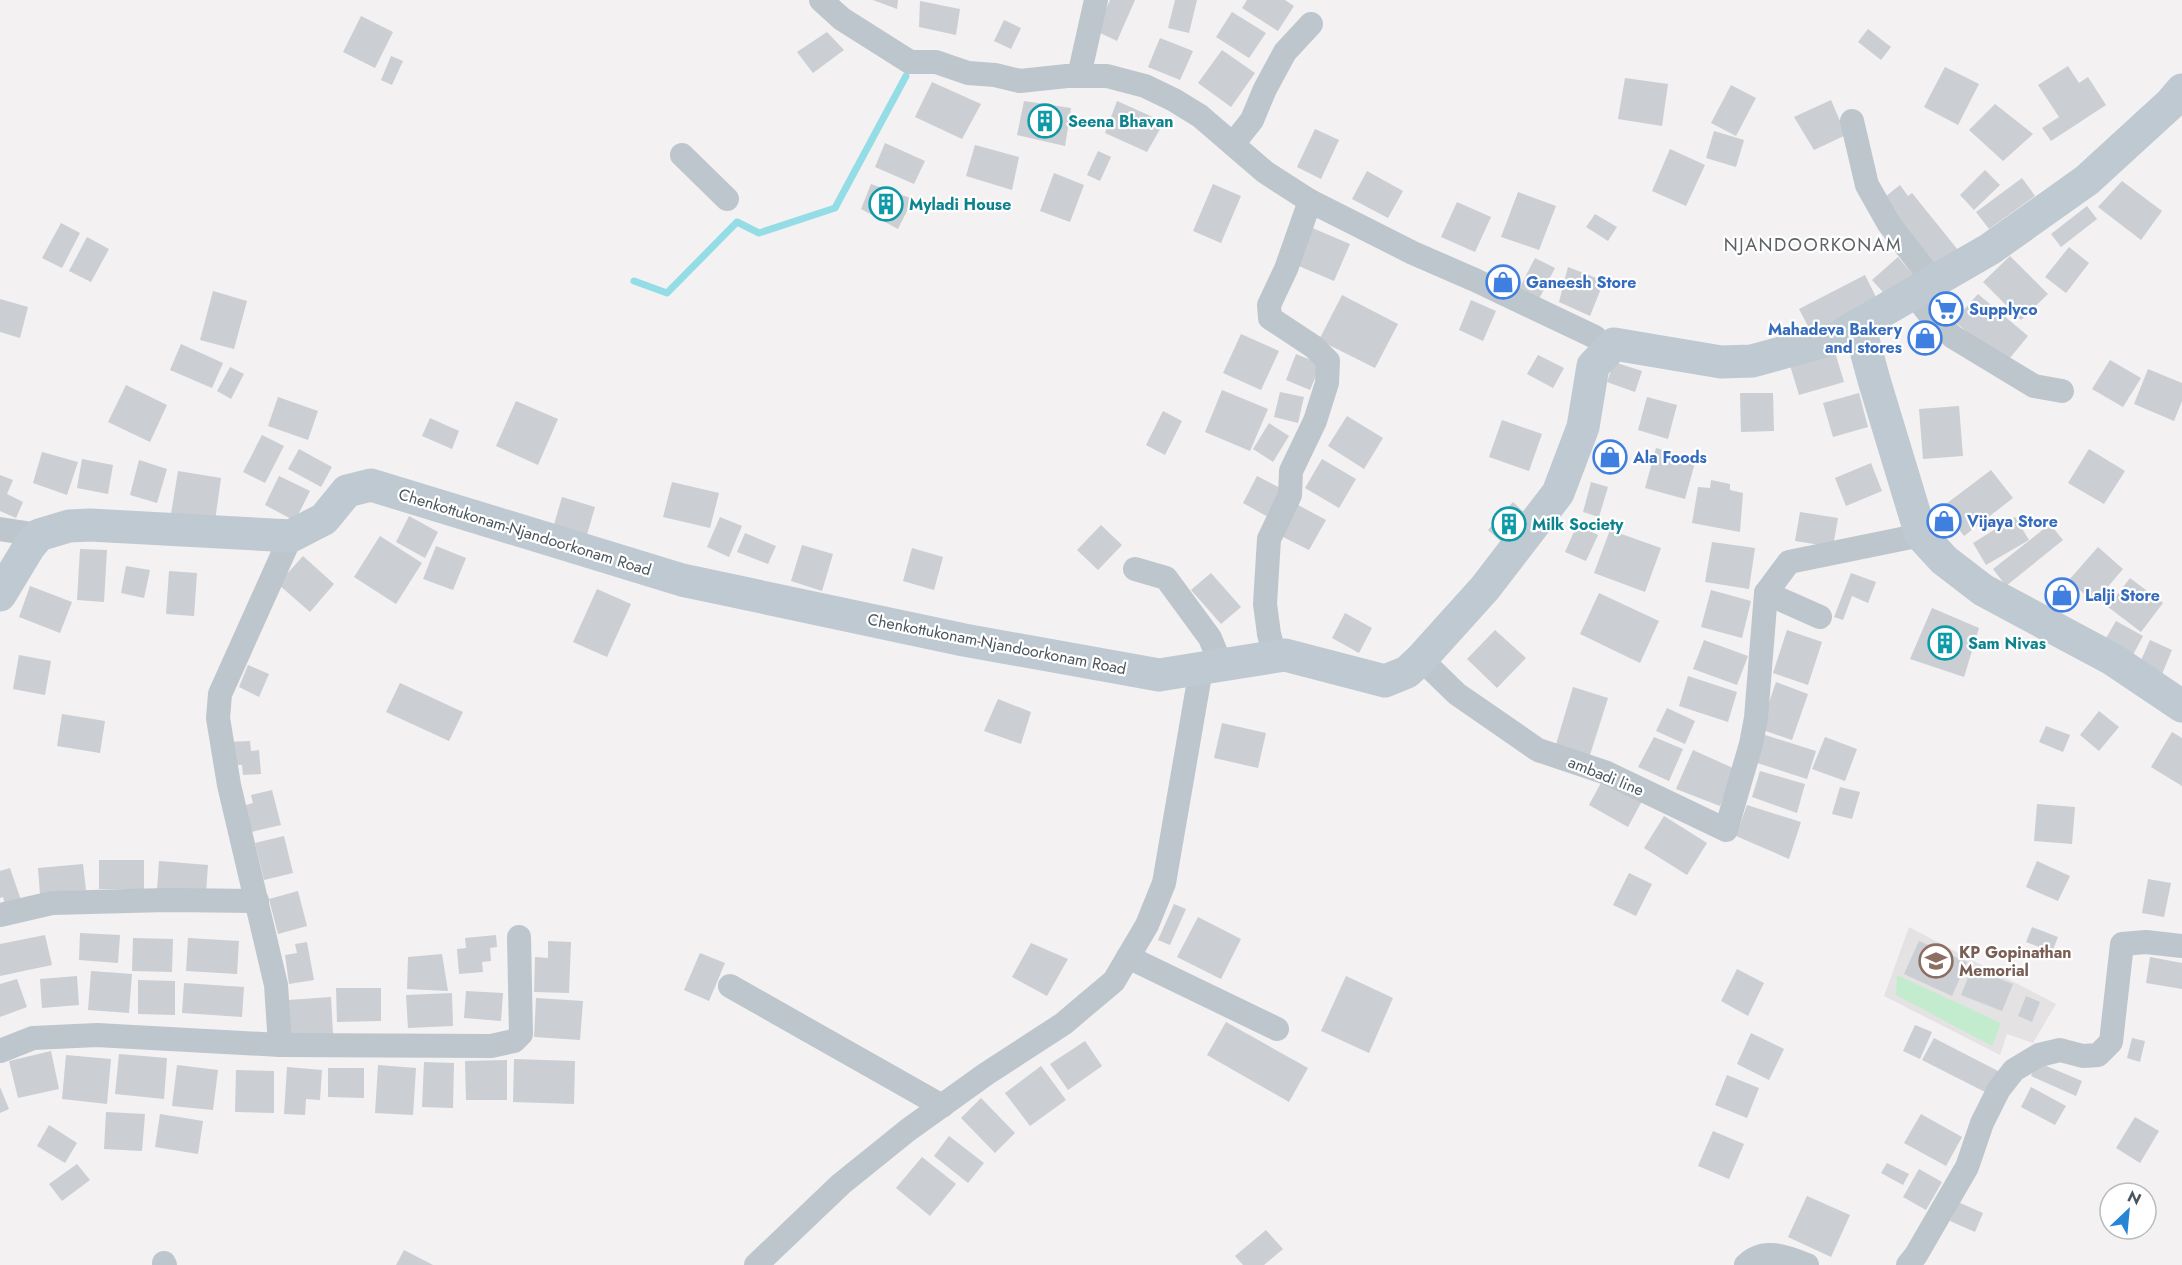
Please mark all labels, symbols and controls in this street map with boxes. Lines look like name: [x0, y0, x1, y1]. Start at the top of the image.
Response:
building icon: Seena Bhavan: [1027, 103, 1063, 139]
place label: Seena Bhavan: [1068, 110, 1174, 133]
building icon: Myladi House: [868, 186, 904, 222]
place label: Myladi House: [909, 193, 1011, 216]
district label: NJANDOORKONAM: [1724, 232, 1902, 258]
shop icon: Ganeesh Store: [1485, 264, 1521, 300]
place label: Ganeesh Store: [1526, 271, 1636, 294]
supermarket icon: Supplyco: [1928, 291, 1964, 327]
place label: Supplyco: [1969, 298, 2038, 321]
place label: Mahadeva Bakery and stores: [1768, 318, 1903, 359]
shop icon: Mahadeva Bakery and stores: [1907, 320, 1943, 356]
shop icon: Ala Foods: [1592, 439, 1628, 475]
place label: Ala Foods: [1632, 446, 1707, 469]
street label: Chenkottukonam-Njandoorkonam Road: [396, 483, 654, 581]
shop icon: Vijaya Store: [1926, 503, 1962, 539]
building icon: Milk Society: [1491, 506, 1527, 542]
place label: Vijaya Store: [1966, 510, 2058, 533]
place label: Milk Society: [1532, 513, 1624, 536]
shop icon: Lalji Store: [2044, 577, 2080, 613]
place label: Lalji Store: [2085, 584, 2160, 607]
street label: Chenkottukonam-Njandoorkonam Road: [866, 608, 1128, 680]
building icon: Sam Nivas: [1927, 625, 1963, 661]
place label: Sam Nivas: [1968, 632, 2046, 655]
street label: ambadi line: [1565, 750, 1647, 802]
place label: KP Gopinathan Memorial: [1959, 941, 2072, 982]
school or university icon: KP Gopinathan Memorial: [1918, 943, 1954, 979]
north arrow: [2098, 1181, 2158, 1241]
text: N: [2124, 1185, 2145, 1211]

